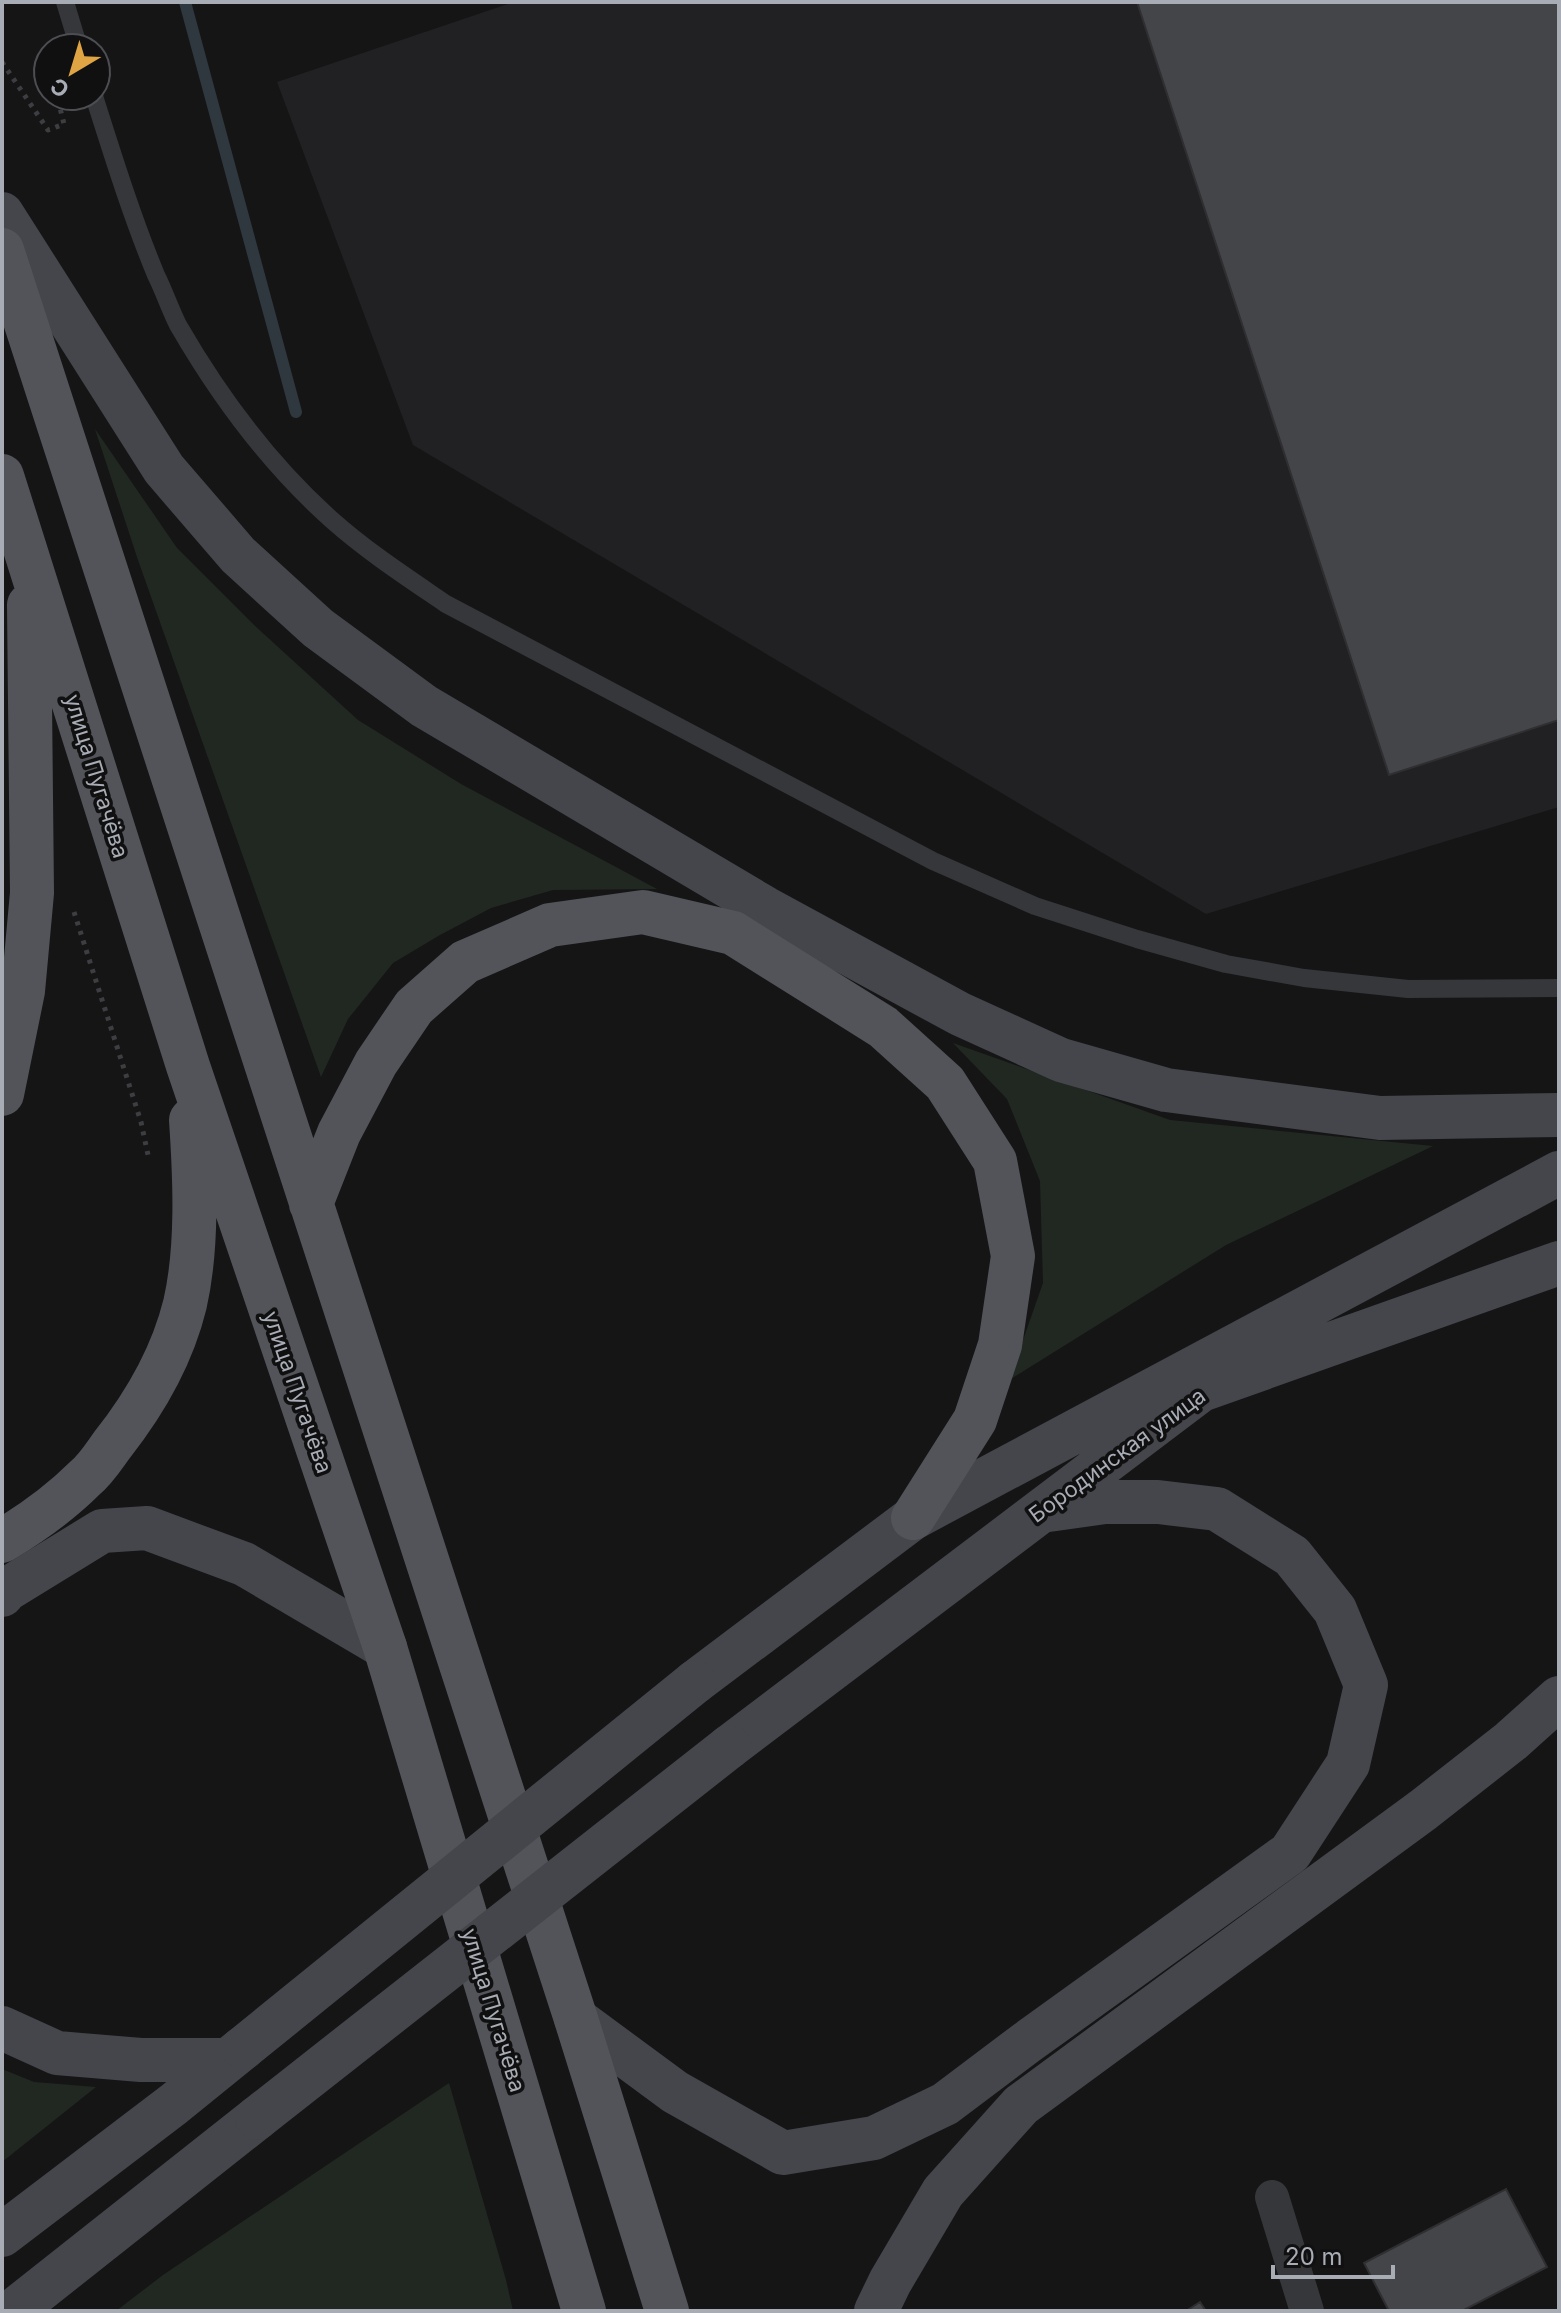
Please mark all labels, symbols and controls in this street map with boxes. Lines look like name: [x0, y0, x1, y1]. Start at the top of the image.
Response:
north arrow: [32, 32, 112, 112]
text: С: [45, 73, 74, 103]
street label: улица Пугачёва: [60, 691, 134, 861]
street label: улица Пугачёва: [258, 1307, 338, 1477]
street label: Бородинская улица: [1024, 1382, 1210, 1528]
street label: улица Пугачёва: [457, 1925, 531, 2095]
scale bar: [1273, 2229, 1393, 2279]
text: 20 m: [1285, 2242, 1343, 2271]

